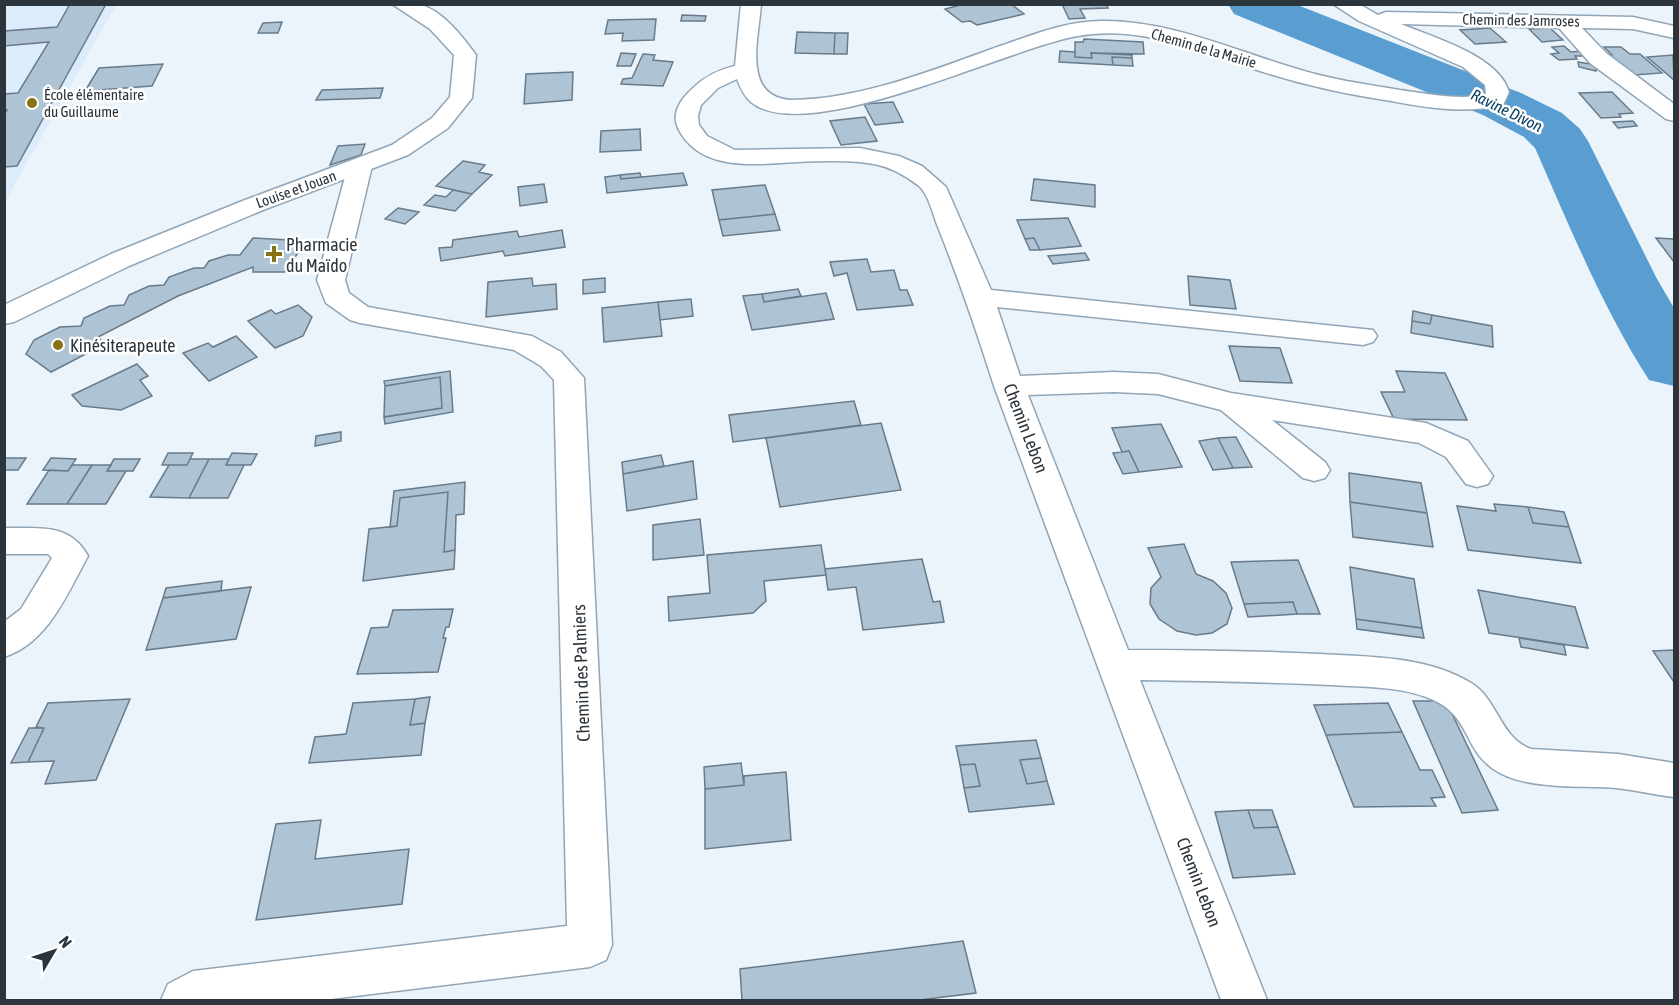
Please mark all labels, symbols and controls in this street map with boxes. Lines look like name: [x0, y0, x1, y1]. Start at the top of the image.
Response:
street label: Chemin des Jamroses: [1462, 10, 1580, 30]
street label: Chemin de la Mairie: [1149, 25, 1259, 71]
water label: Ravine Divon: [1468, 85, 1546, 135]
place label: École élémentaire du Guillaume: [44, 86, 144, 120]
marker: École élémentaire du Guillaume: [25, 96, 39, 110]
street label: Louise et Jouan: [254, 167, 338, 211]
place label: Pharmacie du Maïdo: [286, 234, 358, 276]
marker: Pharmacie du Maïdo: [267, 247, 281, 261]
place label: Kinésiterapeute: [70, 335, 175, 356]
marker: Kinésiterapeute: [51, 338, 65, 352]
street label: Chemin Lebon: [999, 380, 1053, 476]
street label: Chemin des Palmiers: [568, 604, 594, 742]
street label: Chemin Lebon: [1172, 834, 1226, 930]
north arrow: [24, 921, 84, 981]
text: N: [56, 932, 76, 951]

